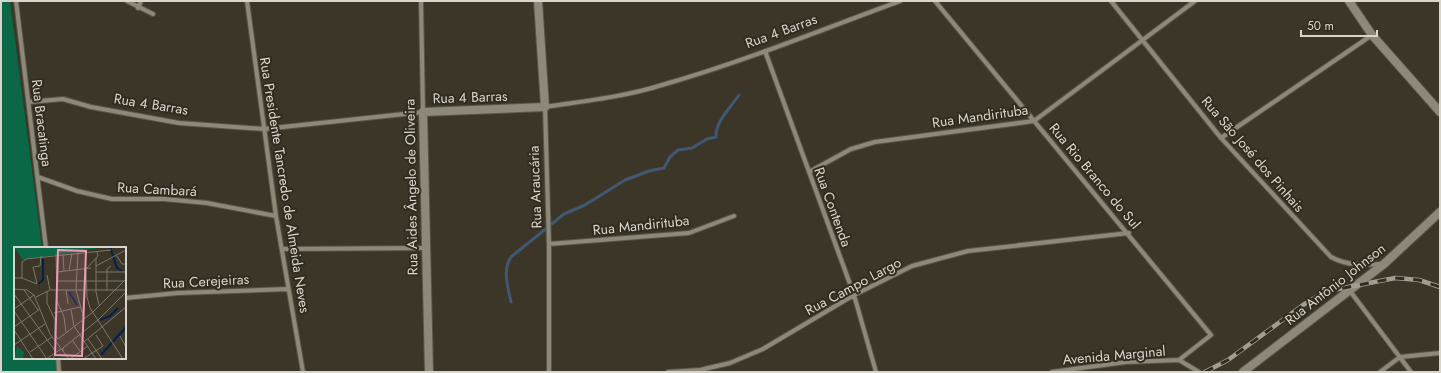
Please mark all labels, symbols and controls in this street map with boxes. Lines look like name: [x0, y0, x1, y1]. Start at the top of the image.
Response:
street label: Rua 4 Barras: [742, 9, 820, 53]
scale bar: [1301, 12, 1377, 38]
text: 50 m: [1307, 17, 1334, 35]
street label: Rua Presidente Tancredo de Almeida Neves: [255, 56, 315, 315]
street label: Rua Bracatinga: [27, 78, 57, 168]
street label: Rua 4 Barras: [432, 86, 508, 108]
street label: Rua 4 Barras: [112, 88, 190, 120]
street label: Rua São José dos Pinhais: [1197, 92, 1309, 217]
street label: Rua Aides Ângelo de Oliveira: [399, 99, 423, 275]
street label: Rua Mandirituba: [931, 99, 1029, 133]
street label: Rua Rio Branco do Sul: [1045, 119, 1145, 233]
street label: Rua Araucária: [524, 145, 546, 229]
street label: Rua Contenda: [809, 164, 857, 250]
street label: Rua Cambará: [117, 177, 197, 201]
street label: Rua Mandirituba: [592, 210, 690, 240]
street label: Rua Antônio Johnson: [1280, 238, 1390, 330]
inset map: [14, 247, 126, 359]
street label: Rua Campo Largo: [801, 252, 905, 320]
street label: Rua Cerejeiras: [162, 269, 250, 293]
street label: Avenida Marginal: [1062, 341, 1166, 369]

